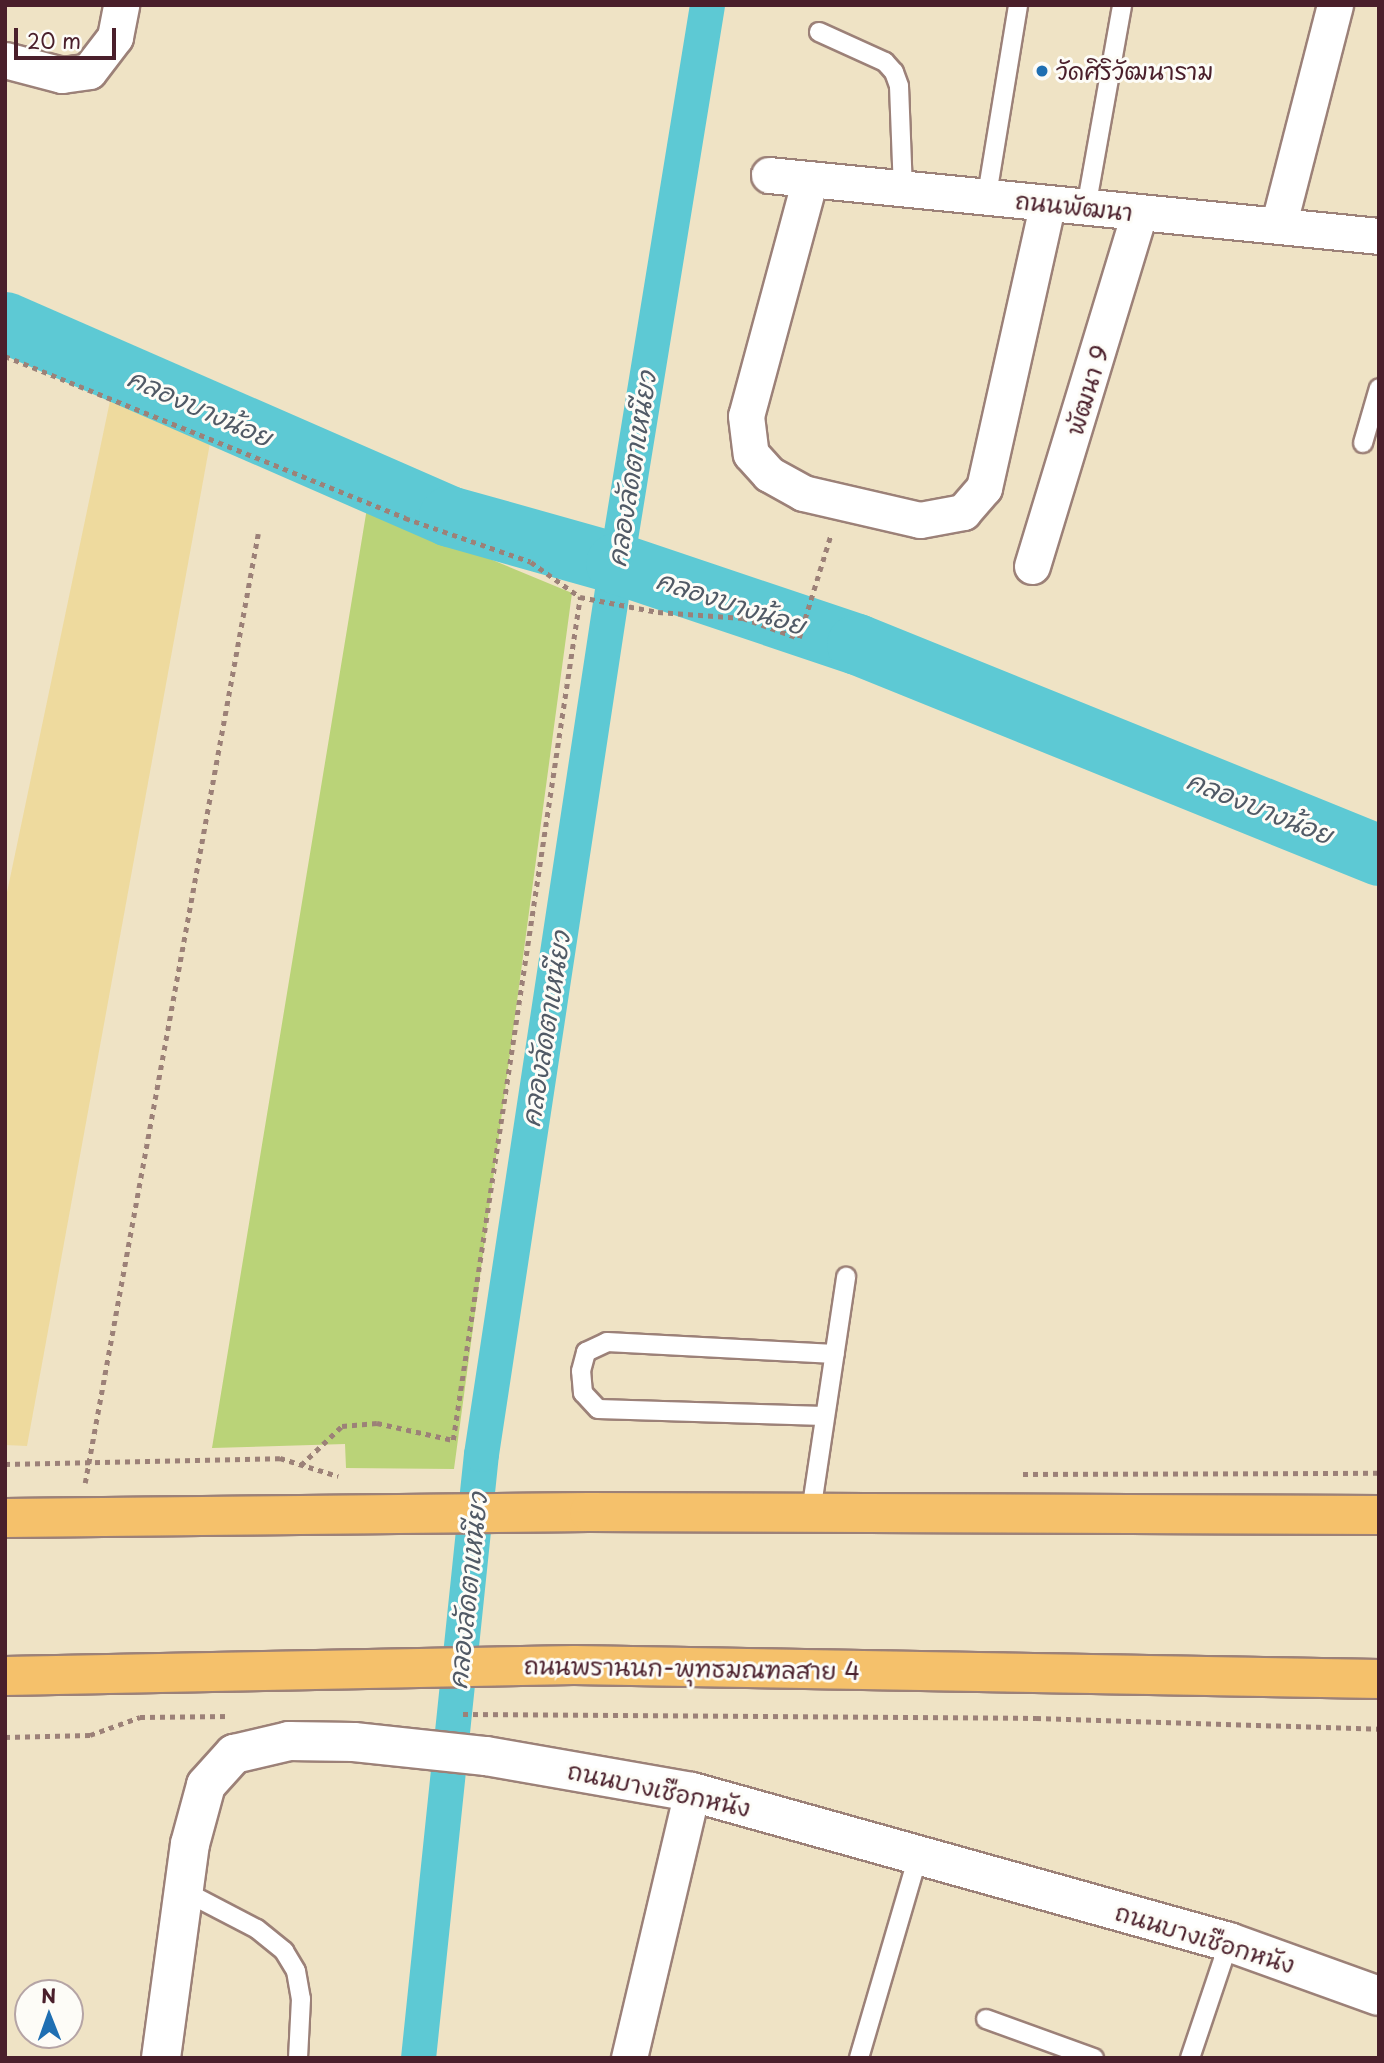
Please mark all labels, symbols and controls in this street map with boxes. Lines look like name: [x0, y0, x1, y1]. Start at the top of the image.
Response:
scale bar: [18, 14, 119, 58]
text: 20 m: [27, 24, 81, 56]
place label: วัดศิริวัฒนาราม: [1056, 57, 1213, 85]
marker: วัดศิริวัฒนาราม: [1034, 63, 1050, 79]
street label: ถนนพัฒนา: [1014, 186, 1134, 226]
street label: พัฒนา 9: [1060, 342, 1114, 438]
water label: คลองบางน้อย: [123, 361, 277, 453]
water label: คลองลัดตาเหนียว: [600, 369, 662, 569]
water label: คลองบางน้อย: [653, 563, 809, 641]
water label: คลองบางน้อย: [1183, 764, 1337, 850]
water label: คลองลัดตาเหนียว: [514, 929, 576, 1129]
water label: คลองลัดตาเหนียว: [441, 1491, 493, 1691]
street label: ถนนพรานนก-พุทธมณฑลสาย 4: [524, 1651, 860, 1685]
street label: ถนนบางเชือกหนัง: [565, 1756, 753, 1822]
street label: ถนนบางเชือกหนัง: [1112, 1897, 1298, 1979]
north arrow: [14, 1979, 84, 2049]
text: N: [41, 1981, 56, 2009]

